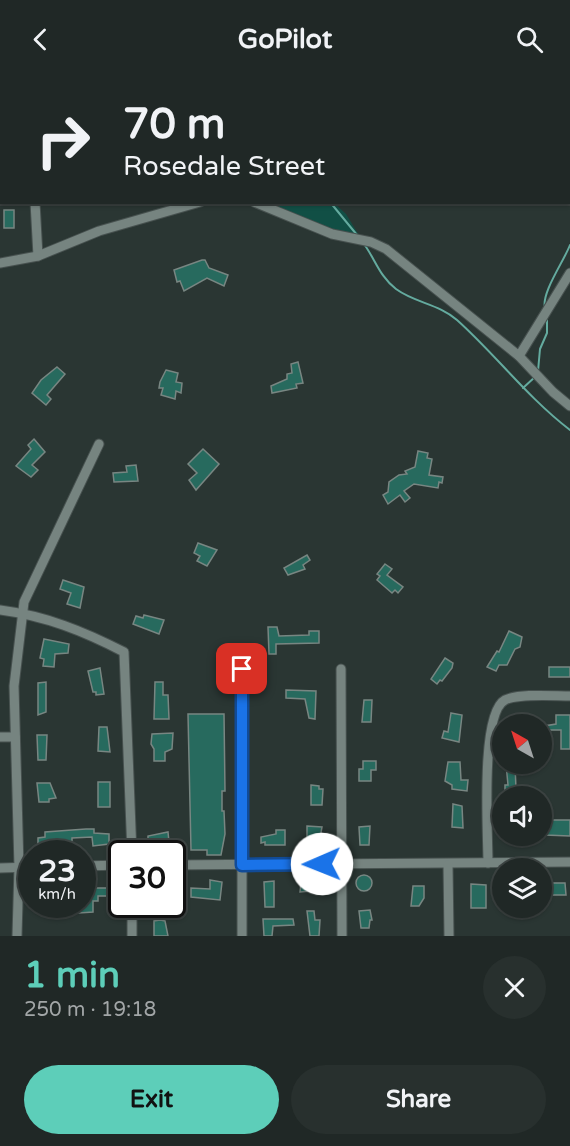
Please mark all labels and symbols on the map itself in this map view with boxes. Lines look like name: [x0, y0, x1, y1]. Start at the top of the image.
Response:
pin: [216, 643, 267, 694]
north arrow: [492, 714, 552, 774]
position arrow: [290, 832, 354, 896]
speed limit sign: 30: [108, 840, 186, 918]

